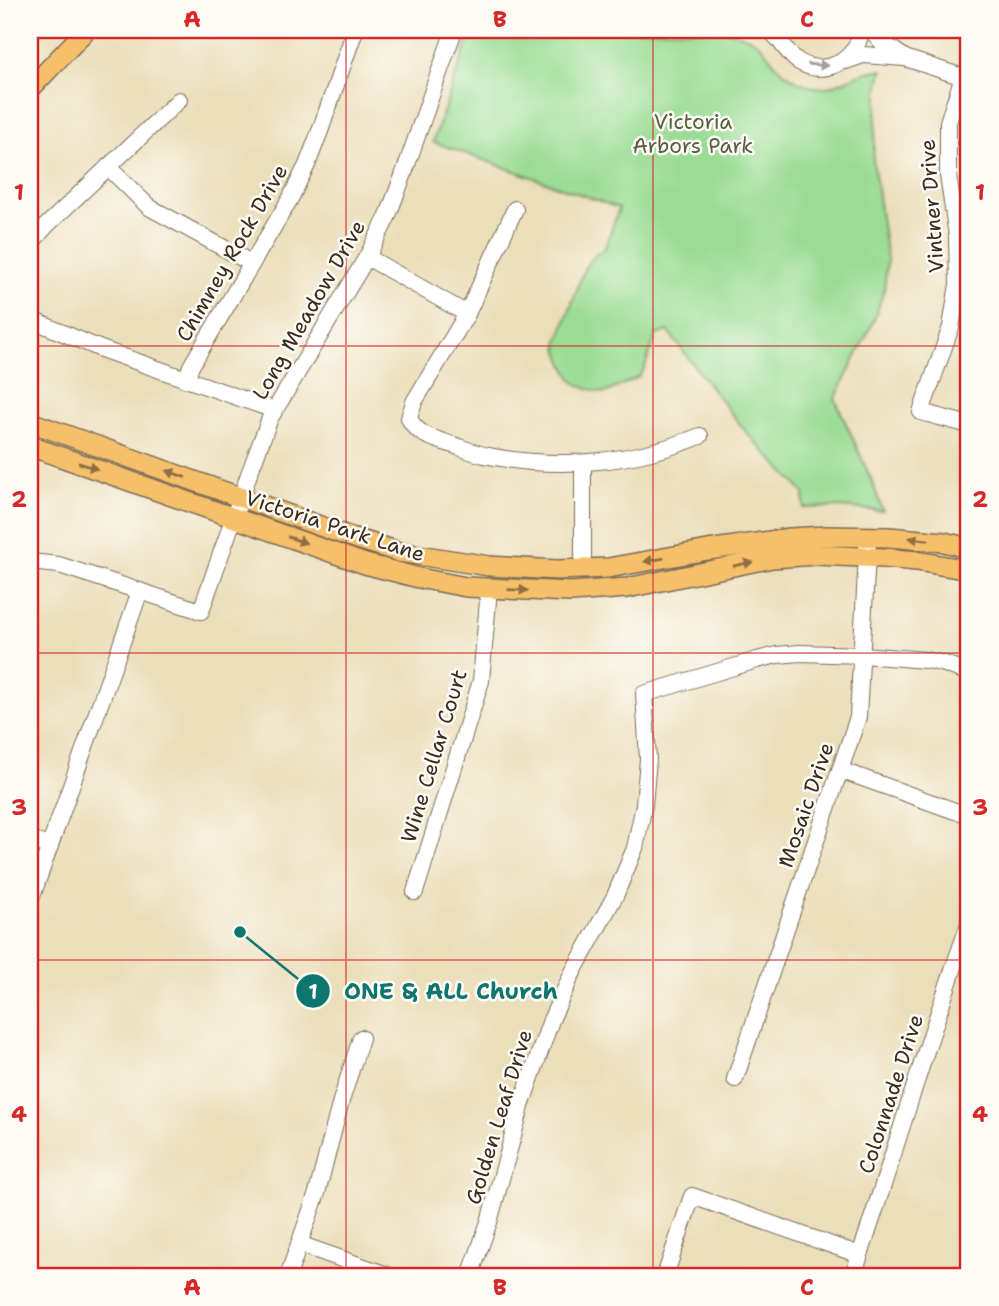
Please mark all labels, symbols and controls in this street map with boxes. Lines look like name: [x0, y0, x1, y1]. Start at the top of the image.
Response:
text: A: [183, 4, 201, 34]
text: B: [493, 4, 507, 34]
text: C: [800, 4, 814, 34]
one-way arrow: [807, 60, 829, 71]
park label: Victoria Arbors Park: [633, 108, 753, 160]
street label: Vintner Drive: [913, 138, 951, 274]
street label: Chimney Rock Drive: [170, 159, 294, 347]
text: 1: [14, 177, 24, 207]
text: 1: [975, 177, 985, 207]
street label: Long Meadow Drive: [246, 215, 372, 405]
one-way arrow: [78, 461, 99, 472]
one-way arrow: [166, 468, 187, 479]
text: 2: [11, 484, 27, 514]
street label: Victoria Park Lane: [242, 484, 428, 568]
text: 2: [972, 484, 988, 514]
one-way arrow: [908, 534, 930, 545]
one-way arrow: [287, 535, 308, 546]
one-way arrow: [643, 554, 665, 565]
one-way arrow: [732, 558, 754, 569]
one-way arrow: [507, 585, 529, 596]
street label: Wine Cellar Court: [394, 666, 474, 846]
street label: Mosaic Drive: [772, 739, 840, 871]
text: 3: [11, 792, 27, 822]
text: 3: [972, 792, 988, 822]
callout: ONE & ALL Church: [295, 969, 572, 1013]
text: ONE & ALL Church: [344, 976, 558, 1006]
text: 1: [308, 978, 318, 1006]
street label: Colonnade Drive: [852, 1011, 930, 1177]
street label: Golden Leaf Drive: [459, 1026, 539, 1208]
text: 4: [11, 1099, 27, 1129]
text: 4: [972, 1099, 988, 1129]
text: A: [183, 1272, 201, 1302]
text: B: [493, 1272, 507, 1302]
text: C: [800, 1272, 814, 1302]

